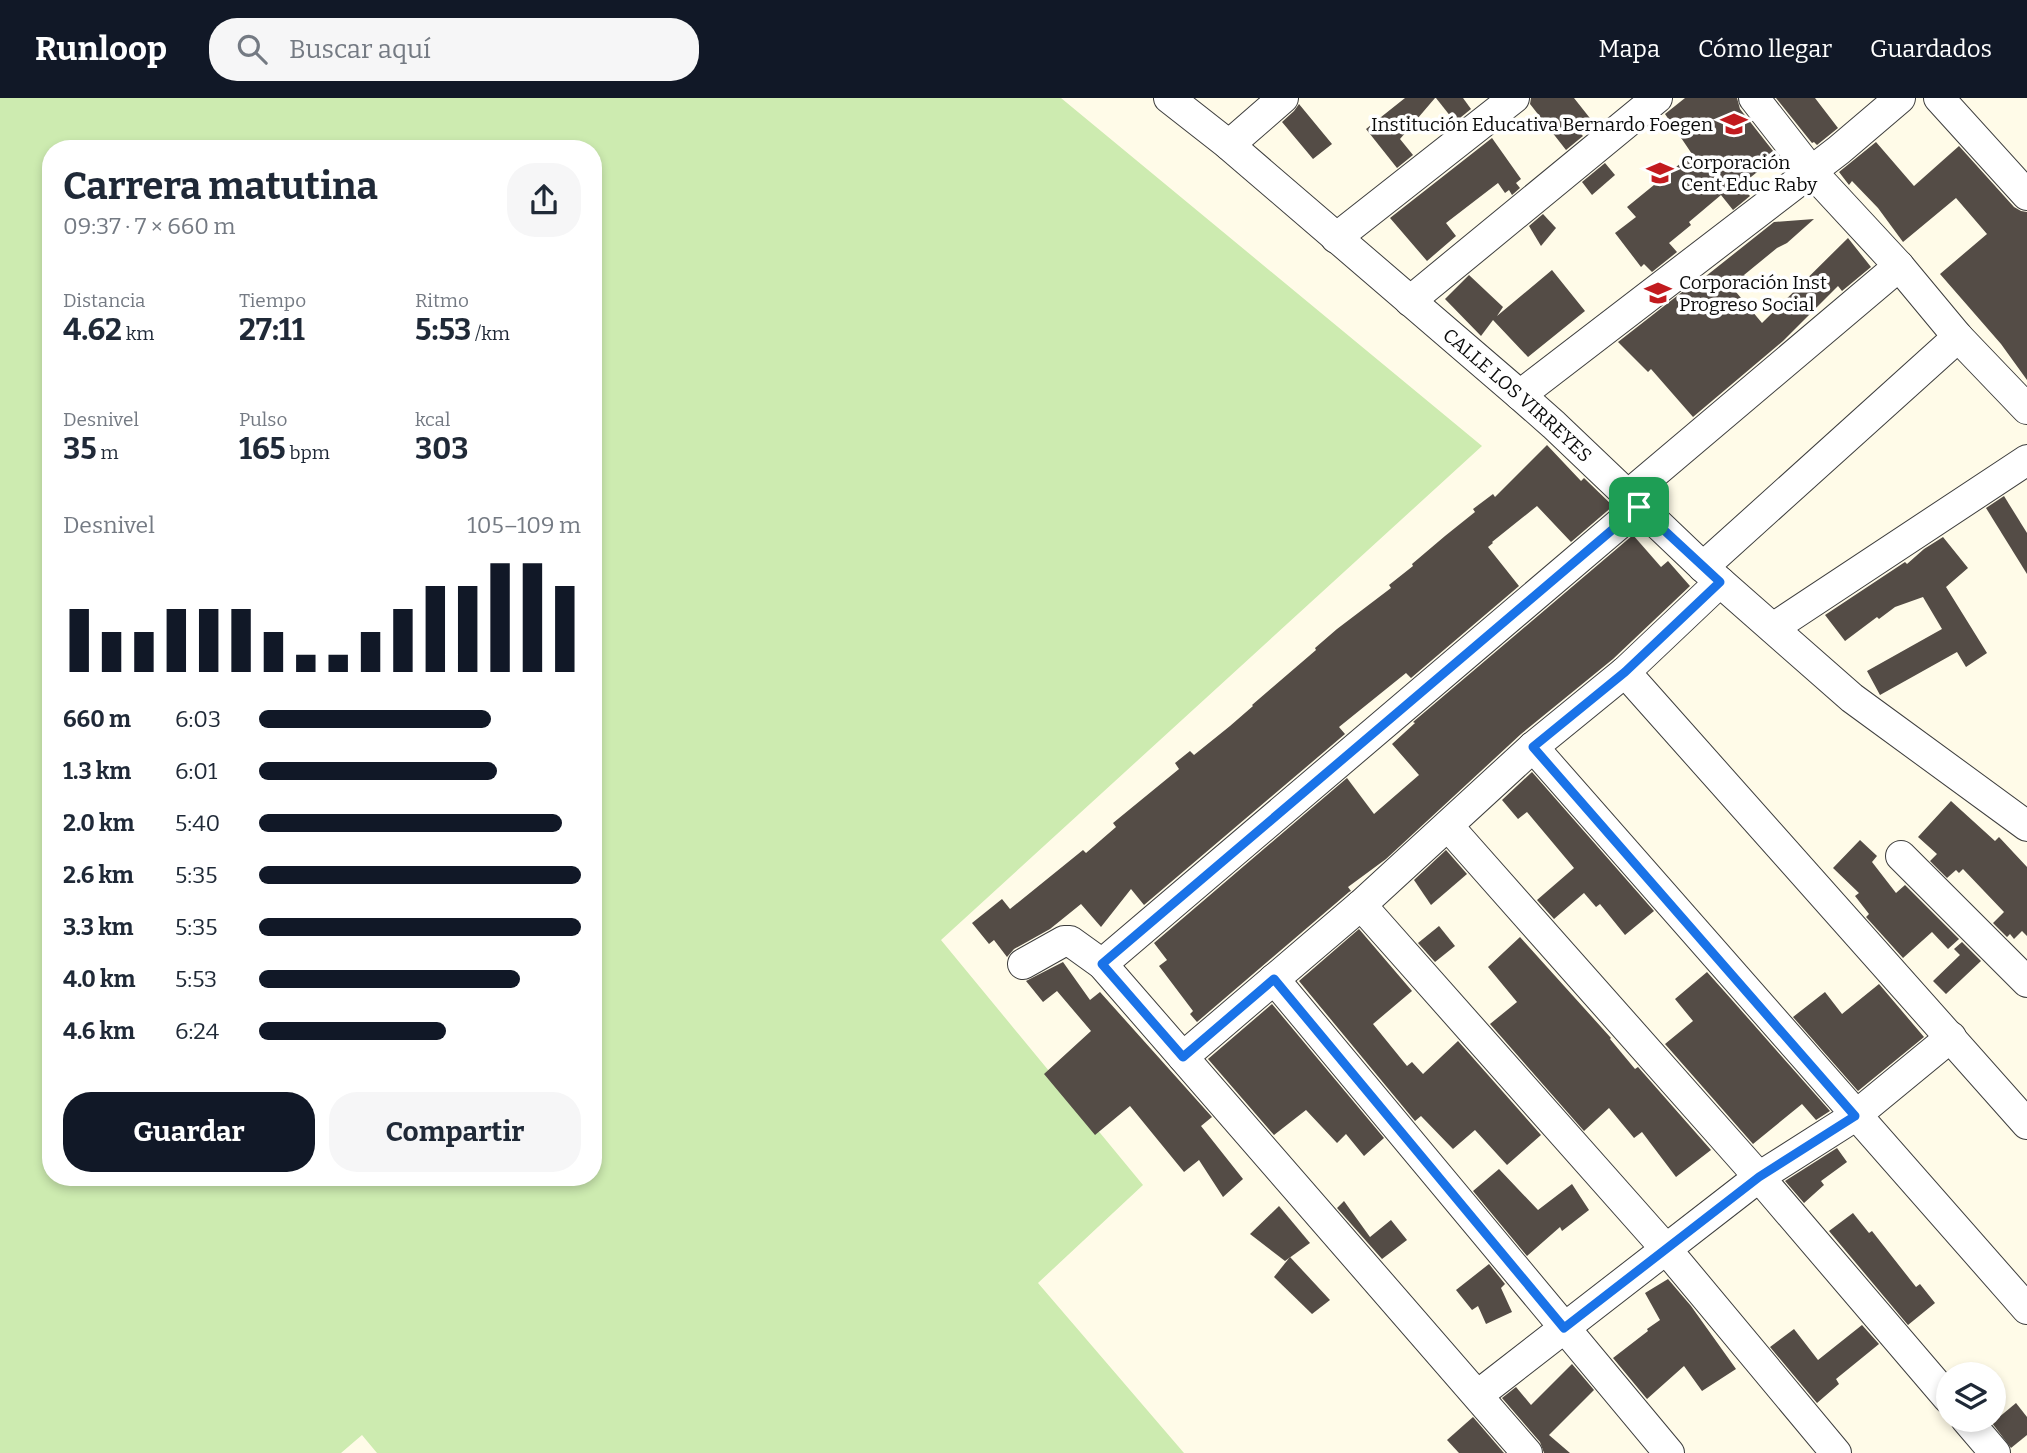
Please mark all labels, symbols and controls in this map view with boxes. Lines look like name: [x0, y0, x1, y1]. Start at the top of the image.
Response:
search box: [209, 18, 699, 81]
text: Runloop: [35, 29, 167, 69]
icon: search: [233, 30, 271, 68]
text: Buscar aquí: [289, 34, 431, 65]
text: Mapa: [1599, 35, 1660, 63]
text: Cómo llegar: [1698, 35, 1832, 63]
text: Guardados: [1870, 35, 1992, 63]
school or university icon: Institución Educativa Bernardo Foegen: [1719, 109, 1749, 139]
place label: Institución Educativa Bernardo Foegen: [1371, 113, 1713, 136]
place label: Corporación Cent Educ Raby: [1681, 151, 1818, 196]
school or university icon: Corporación Cent Educ Raby: [1645, 158, 1675, 188]
text: Carrera matutina: [63, 163, 378, 209]
button: share: [507, 163, 581, 237]
text: 09:37 · 7 × 660 m: [63, 212, 235, 240]
place label: Corporación Inst Progreso Social: [1679, 271, 1827, 316]
school or university icon: Corporación Inst Progreso Social: [1643, 278, 1673, 308]
text: Distancia: [63, 289, 145, 312]
text: Tiempo: [239, 289, 306, 312]
text: Ritmo: [415, 289, 469, 312]
text: 4.62: [63, 312, 122, 348]
text: 27:11: [239, 312, 305, 348]
text: 5:53: [415, 312, 471, 348]
text: km: [122, 322, 154, 345]
text: /km: [471, 322, 510, 345]
street label: CALLE LOS VIRREYES: [1439, 323, 1597, 467]
text: Desnivel: [63, 408, 139, 431]
text: Pulso: [239, 408, 287, 431]
text: kcal: [415, 408, 450, 431]
text: 35: [63, 431, 97, 467]
text: 165: [239, 431, 286, 467]
text: 303: [415, 431, 469, 467]
text: m: [97, 441, 119, 464]
text: bpm: [286, 441, 330, 464]
pin: [1609, 477, 1669, 537]
icon: arrive: [1620, 488, 1658, 526]
text: Desnivel: [63, 511, 155, 539]
text: 105–109 m: [467, 511, 581, 539]
text: 660 m: [63, 705, 131, 733]
text: 6:03: [175, 705, 221, 733]
text: 1.3 km: [63, 757, 131, 785]
text: 6:01: [175, 757, 217, 785]
text: 2.0 km: [63, 809, 134, 837]
text: 5:40: [175, 809, 220, 837]
text: 2.6 km: [63, 861, 134, 889]
text: 5:35: [175, 861, 218, 889]
text: 3.3 km: [63, 913, 133, 941]
text: 5:35: [175, 913, 218, 941]
text: 4.0 km: [63, 965, 135, 993]
text: 5:53: [175, 965, 217, 993]
text: 4.6 km: [63, 1017, 135, 1045]
text: 6:24: [175, 1017, 219, 1045]
button: Guardar: [63, 1092, 315, 1172]
button: Compartir: [329, 1092, 581, 1172]
map controls: [1936, 1362, 2006, 1432]
button: layers: [1936, 1362, 2006, 1432]

